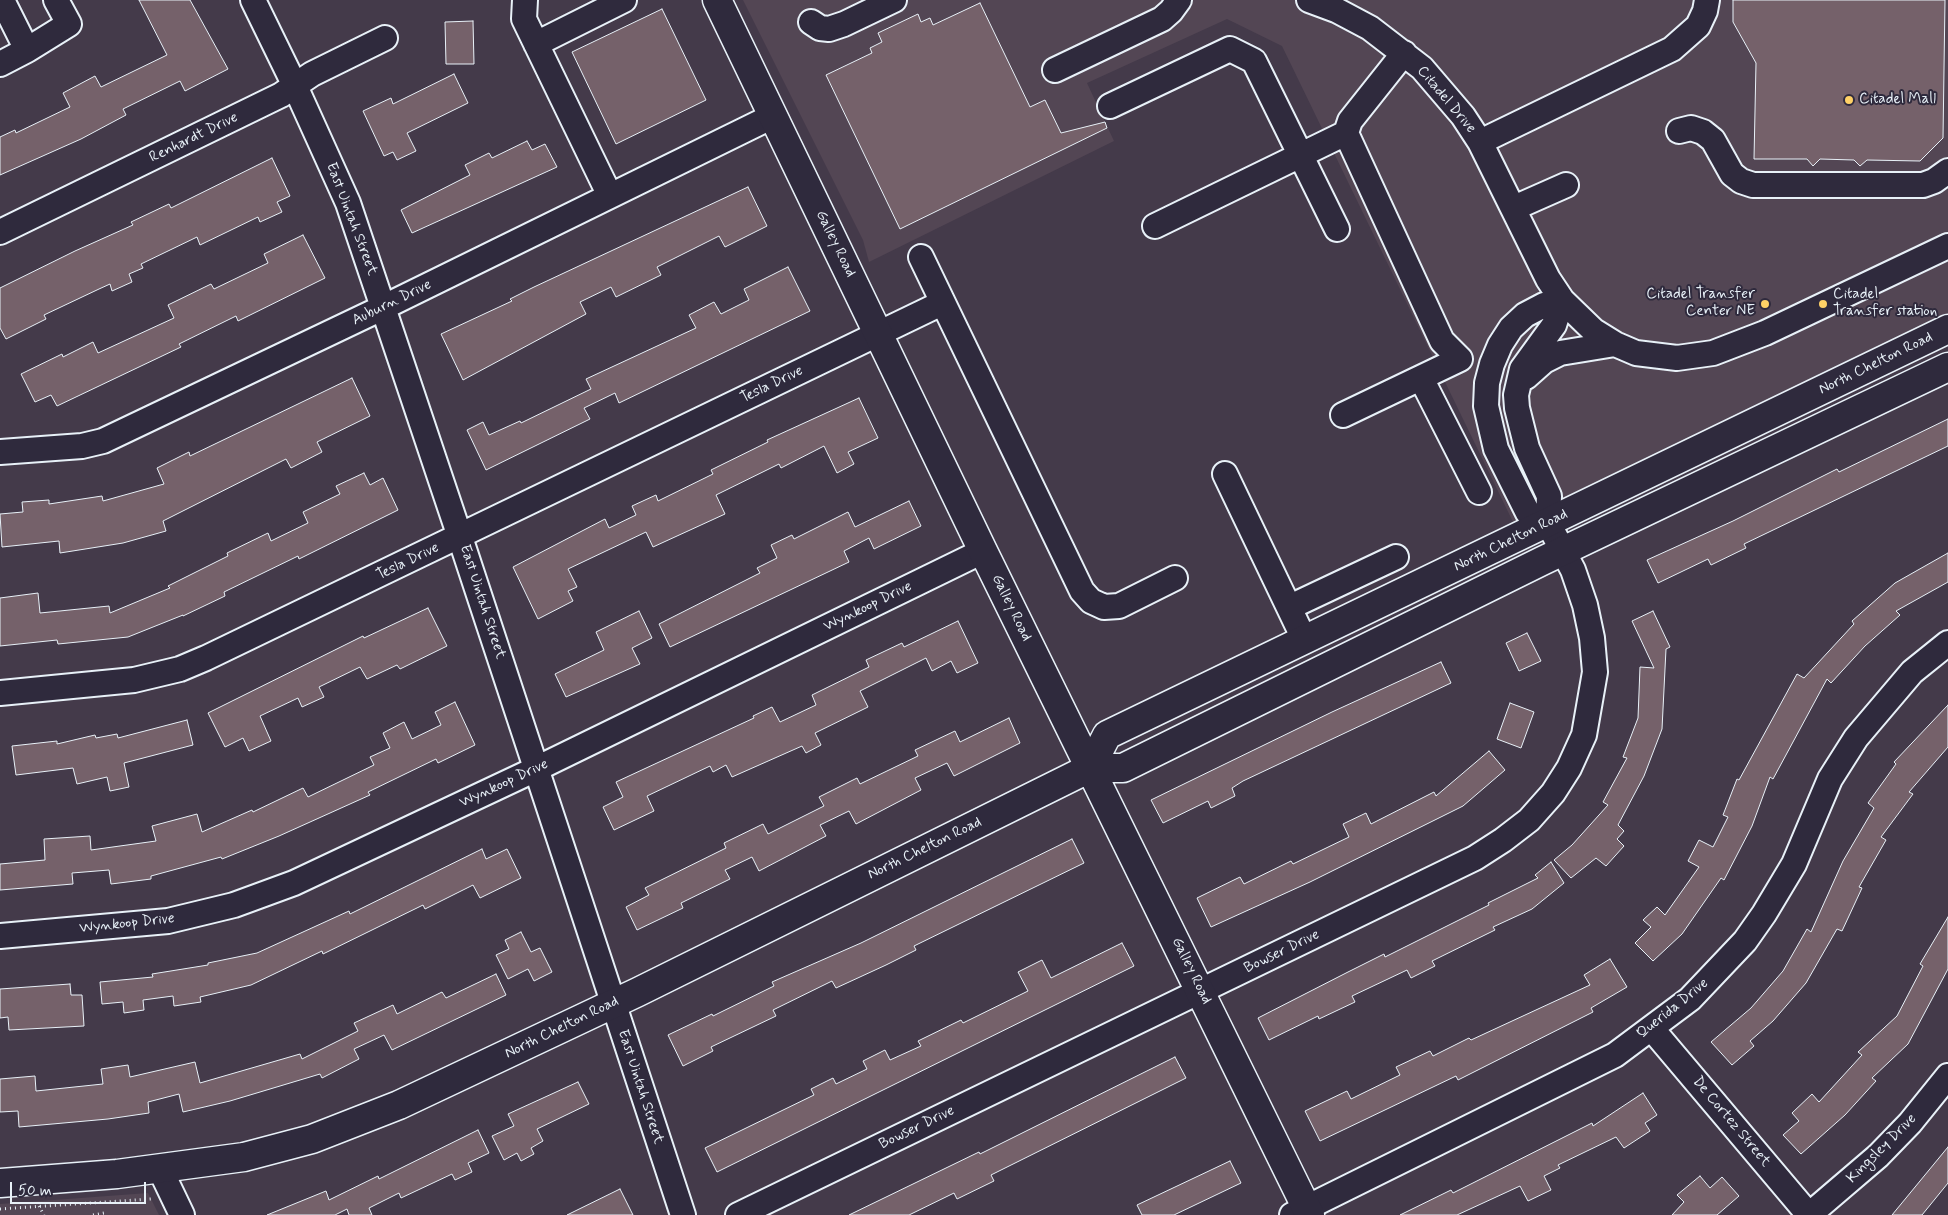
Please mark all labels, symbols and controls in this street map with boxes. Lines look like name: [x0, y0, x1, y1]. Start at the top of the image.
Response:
street label: Citadel Drive: [1413, 63, 1479, 137]
place label: Citadel Mall: [1859, 91, 1936, 109]
marker: Citadel Mall: [1843, 94, 1855, 106]
street label: Renhardt Drive: [147, 109, 241, 167]
street label: East Uintah Street: [321, 160, 381, 278]
street label: Galley Road: [811, 208, 859, 280]
street label: Auburn Drive: [349, 276, 435, 330]
place label: Citadel Transfer Center NE: [1646, 286, 1755, 321]
place label: Citadel Transfer station: [1833, 286, 1937, 321]
marker: Citadel Transfer Center NE: [1759, 298, 1771, 310]
marker: Citadel Transfer station: [1817, 298, 1829, 310]
street label: North Chelton Road: [1816, 329, 1936, 399]
street label: Tesla Drive: [738, 362, 806, 408]
street label: North Chelton Road: [1451, 506, 1571, 576]
street label: Tesla Drive: [374, 539, 442, 585]
street label: East Uintah Street: [455, 542, 509, 662]
street label: Galley Road: [987, 572, 1035, 644]
street label: Wynkoop Drive: [821, 578, 915, 636]
street label: Wynkoop Drive: [457, 756, 551, 812]
street label: North Chelton Road: [865, 814, 985, 884]
street label: Wynkoop Drive: [78, 910, 176, 938]
street label: Bowser Drive: [1241, 926, 1323, 978]
street label: Galley Road: [1167, 935, 1215, 1007]
street label: Querida Drive: [1634, 975, 1712, 1043]
street label: North Chelton Road: [502, 993, 622, 1063]
street label: East Uintah Street: [613, 1027, 667, 1147]
street label: De Cortez Street: [1688, 1073, 1774, 1171]
street label: Bowser Drive: [876, 1102, 958, 1154]
street label: Kingsley Drive: [1843, 1110, 1921, 1188]
scale bar: [12, 1172, 149, 1204]
text: 50 m: [18, 1181, 52, 1201]

